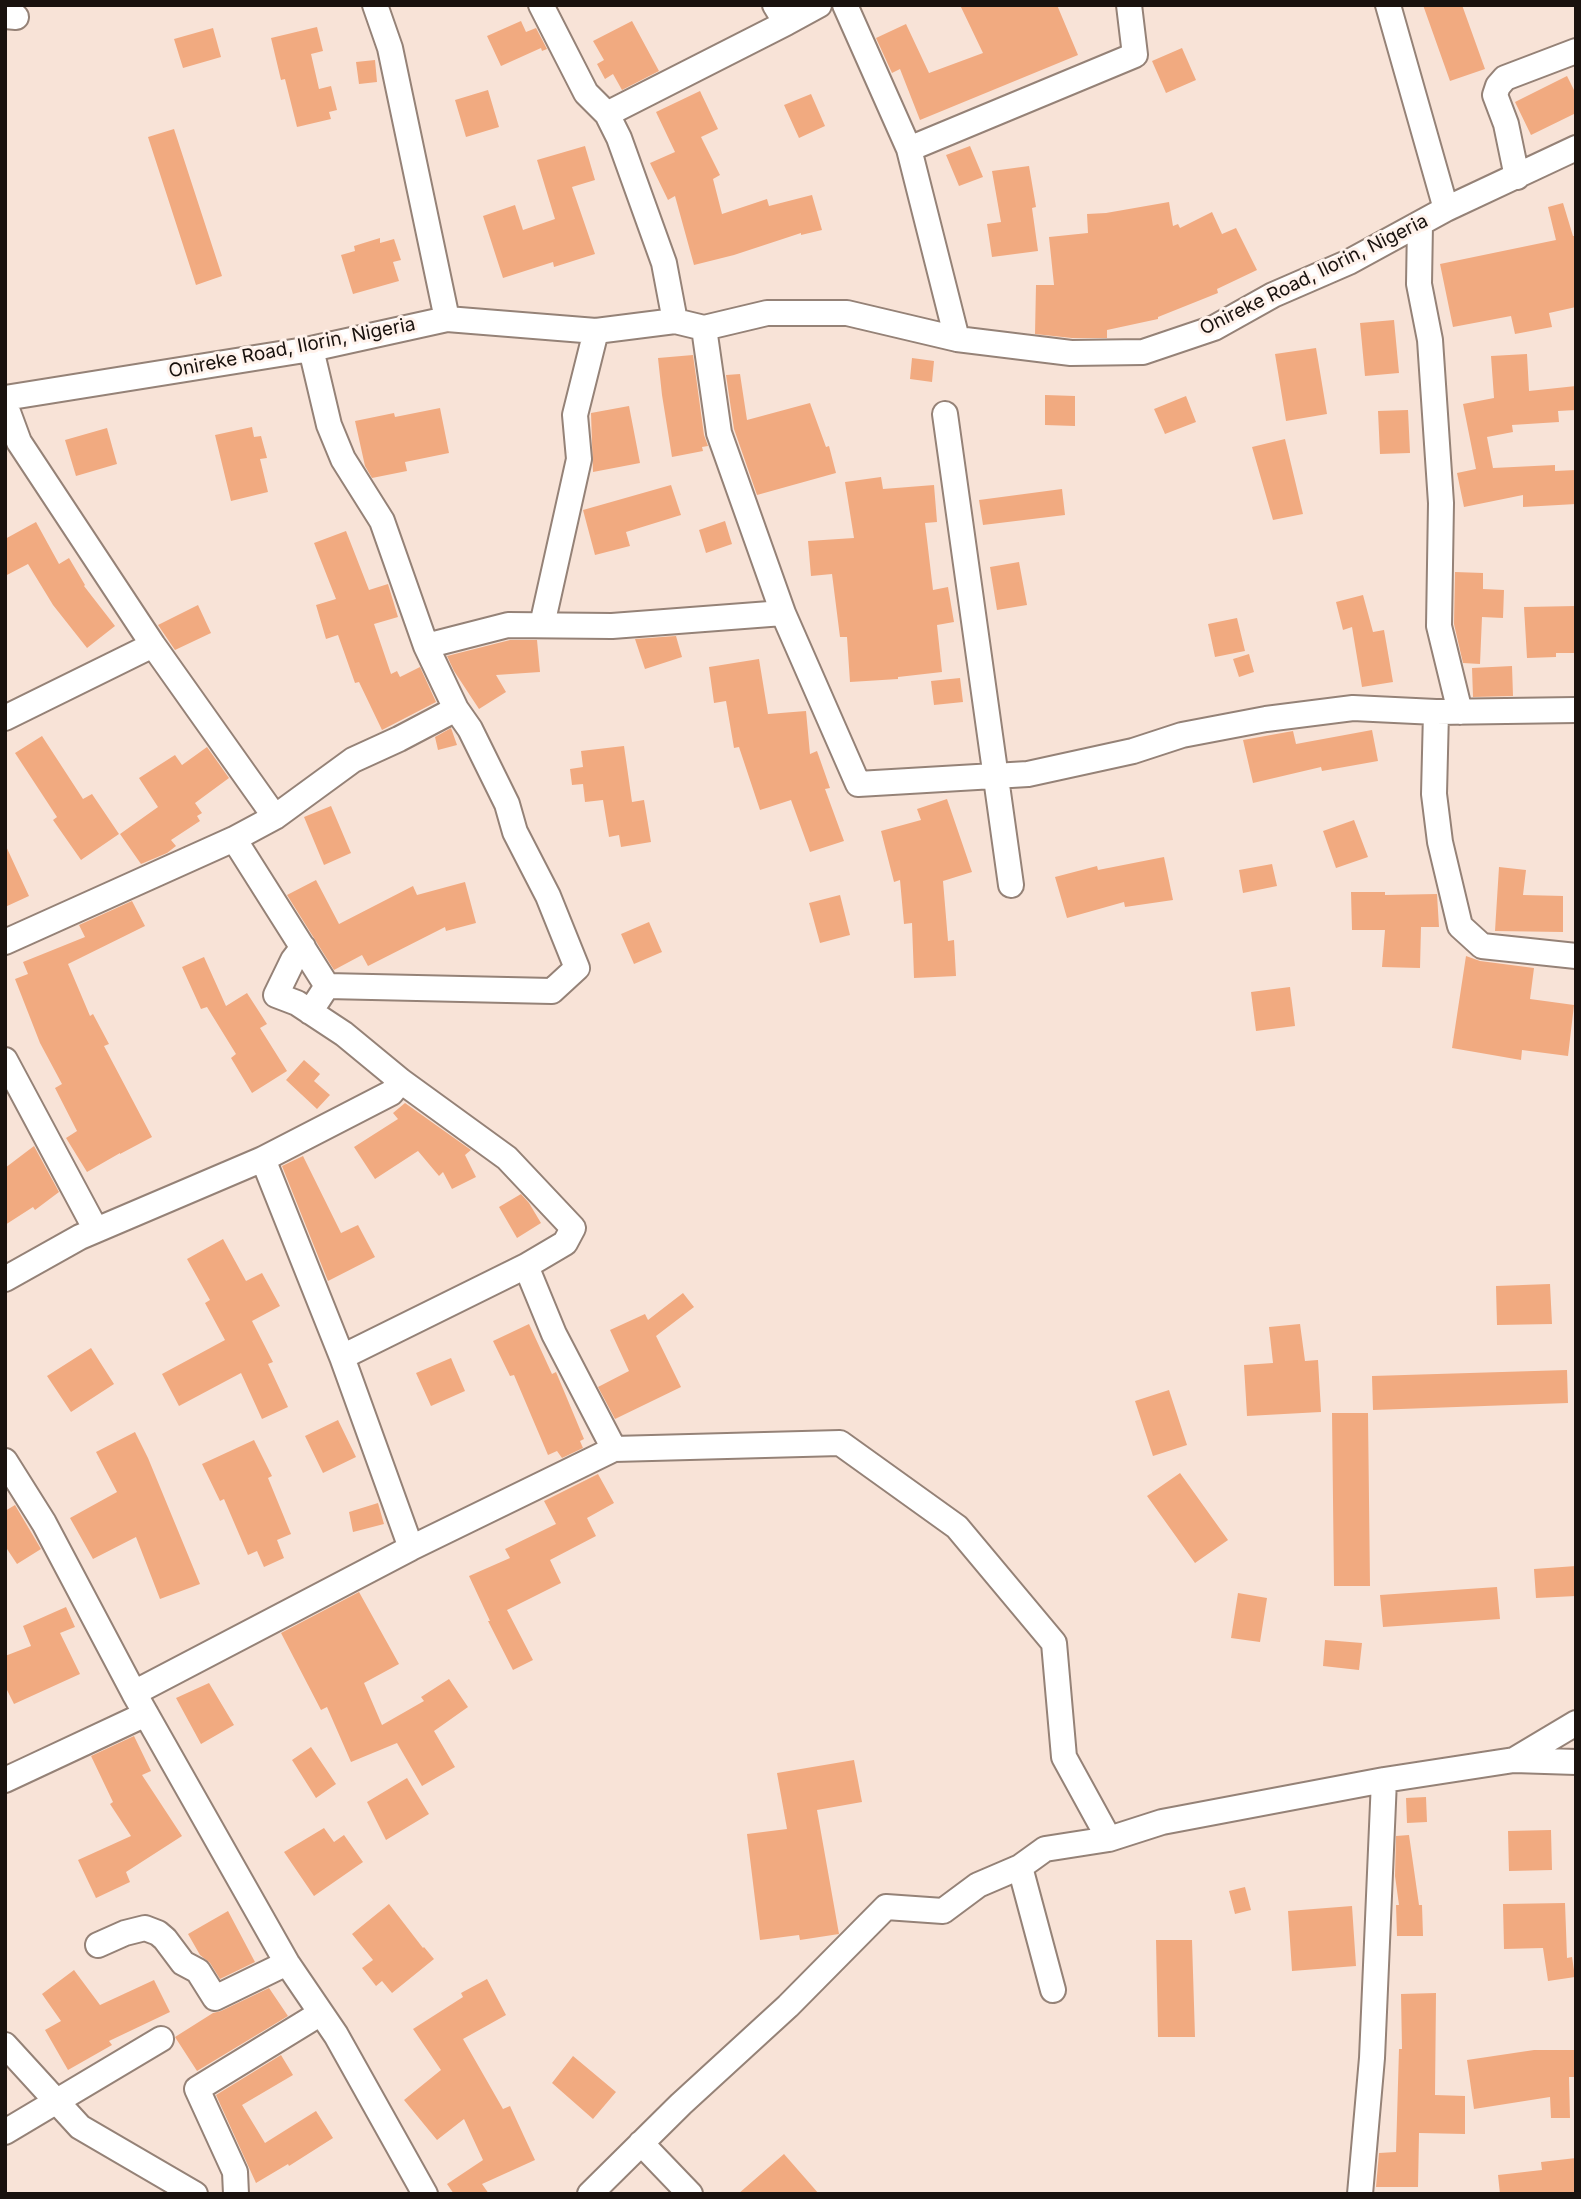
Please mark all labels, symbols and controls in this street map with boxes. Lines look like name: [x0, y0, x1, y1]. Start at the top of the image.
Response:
street label: Onireke Road, Ilorin, Nigeria: [1196, 210, 1432, 340]
street label: Onireke Road, Ilorin, Nigeria: [167, 313, 417, 383]

